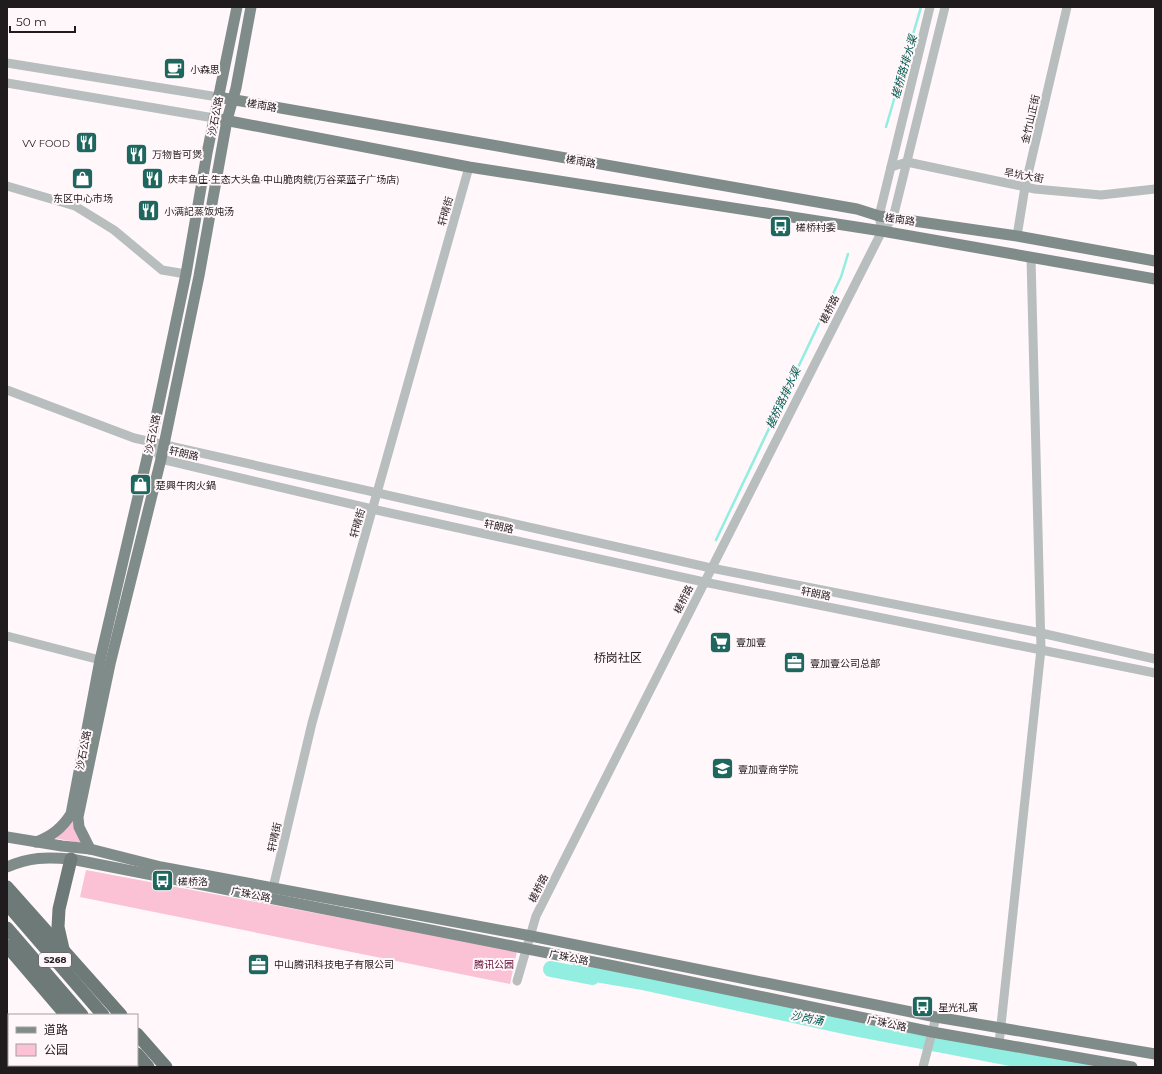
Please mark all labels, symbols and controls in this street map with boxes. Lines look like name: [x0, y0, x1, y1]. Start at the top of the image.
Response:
scale bar: [10, 8, 75, 34]
text: 50 m: [16, 14, 47, 29]
water label: 槎桥路排水渠: [888, 31, 920, 101]
cafe icon: 小森思: [162, 56, 188, 82]
place label: 小森思: [190, 63, 220, 76]
street label: 金竹山正街: [1019, 93, 1042, 145]
street label: 沙石公路: [205, 95, 226, 137]
street label: 槎南路: [246, 96, 278, 114]
restaurant icon: VV FOOD: [73, 130, 99, 156]
place label: VV FOOD: [22, 137, 70, 150]
restaurant icon: 万物皆可煲: [124, 141, 150, 167]
place label: 万物皆可煲: [152, 148, 202, 161]
street label: 槎南路: [565, 152, 597, 170]
shop icon: 东区中心市场: [70, 165, 96, 191]
restaurant icon: 庆丰鱼庄·生态大头鱼·中山脆肉鲩(万谷菜蓝子广场店): [139, 166, 165, 192]
street label: 旱坑大街: [1003, 166, 1045, 185]
place label: 庆丰鱼庄·生态大头鱼·中山脆肉鲩(万谷菜蓝子广场店): [168, 173, 400, 186]
place label: 东区中心市场: [53, 192, 113, 205]
street label: 轩晴街: [435, 195, 456, 227]
restaurant icon: 小满記蒸饭炖汤: [136, 198, 162, 224]
place label: 小满記蒸饭炖汤: [164, 205, 234, 218]
street label: 槎南路: [884, 211, 916, 228]
bus stop icon: 槎桥村委: [767, 214, 793, 240]
place label: 槎桥村委: [796, 221, 836, 234]
street label: 槎桥路: [817, 293, 842, 326]
water label: 槎桥路排水渠: [763, 363, 804, 431]
street label: 沙石公路: [142, 413, 163, 455]
street label: 轩朗路: [168, 444, 200, 463]
shop icon: 楚興牛肉火鍋: [127, 472, 153, 498]
place label: 楚興牛肉火鍋: [156, 479, 216, 492]
street label: 轩晴街: [347, 507, 368, 539]
street label: 轩朗路: [483, 517, 515, 536]
street label: 槎桥路: [671, 583, 696, 616]
street label: 轩朗路: [800, 584, 832, 603]
supermarket icon: 壹加壹: [707, 629, 733, 655]
place label: 壹加壹: [736, 636, 766, 649]
district label: 桥岗社区: [594, 650, 642, 665]
office icon: 壹加壹公司总部: [782, 650, 808, 676]
place label: 壹加壹公司总部: [810, 657, 880, 670]
street label: 沙石公路: [73, 729, 94, 771]
school or university icon: 壹加壹商学院: [709, 756, 735, 782]
place label: 壹加壹商学院: [738, 763, 798, 776]
street label: 轩晴街: [265, 821, 284, 853]
bus stop icon: 槎桥洛: [149, 868, 175, 894]
street label: 槎桥路: [526, 872, 551, 905]
place label: 槎桥洛: [178, 875, 208, 888]
street label: 广珠公路: [230, 884, 272, 905]
street label: 广珠公路: [548, 947, 590, 968]
office icon: 中山腾讯科技电子有限公司: [246, 951, 272, 977]
road number: S268: [39, 953, 71, 967]
place label: 中山腾讯科技电子有限公司: [274, 958, 394, 971]
park label: 腾讯公园: [474, 958, 514, 971]
bus stop icon: 星光礼寓: [910, 994, 936, 1020]
place label: 星光礼寓: [938, 1001, 978, 1014]
water label: 沙岗涌: [789, 1008, 826, 1028]
street label: 广珠公路: [866, 1013, 908, 1034]
legend: [8, 1014, 138, 1066]
text: 道路: [44, 1022, 68, 1037]
text: 公园: [44, 1042, 68, 1057]

